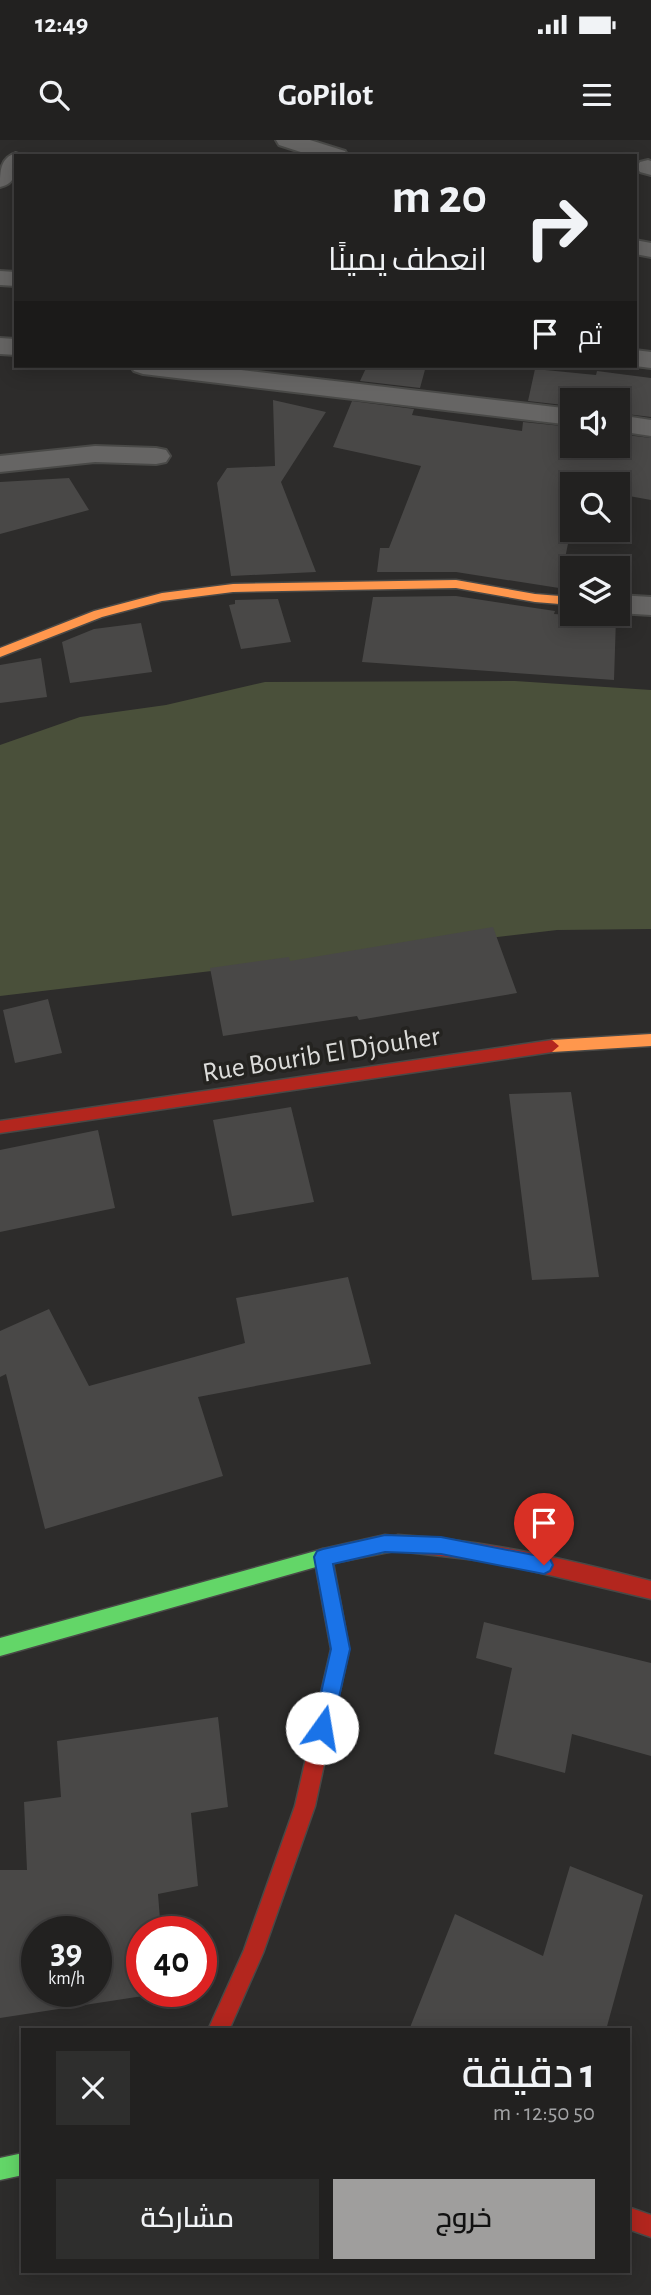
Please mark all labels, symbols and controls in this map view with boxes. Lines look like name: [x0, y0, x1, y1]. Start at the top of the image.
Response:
text: 12:49: [35, 11, 88, 37]
icon: search: [35, 76, 73, 114]
icon: menu: [578, 76, 616, 114]
text: GoPilot: [278, 79, 373, 111]
text: 20 m: [391, 173, 487, 222]
icon: right: [511, 182, 602, 273]
text: انعطف يمينًا: [328, 244, 487, 276]
icon: arrive: [526, 315, 564, 353]
text: ثم: [578, 323, 602, 349]
map controls: [560, 388, 630, 626]
button: sound: [560, 388, 630, 458]
button: search: [560, 472, 630, 542]
button: layers: [560, 556, 630, 626]
street label: Rue Bourib El Djouher: [201, 1022, 442, 1088]
pin: [514, 1493, 574, 1565]
icon: arrive: [525, 1504, 563, 1542]
position arrow: [285, 1691, 359, 1765]
speed limit sign: 40: [126, 1916, 217, 2007]
text: 39: [50, 1935, 82, 1970]
text: km/h: [48, 1970, 85, 1988]
button: close: [56, 2051, 130, 2125]
text: 1 دقيقة: [462, 2053, 595, 2095]
text: 50 m · 12:50: [493, 2102, 595, 2125]
button: مشاركة: [56, 2179, 319, 2259]
button: خروج: [333, 2179, 595, 2259]

